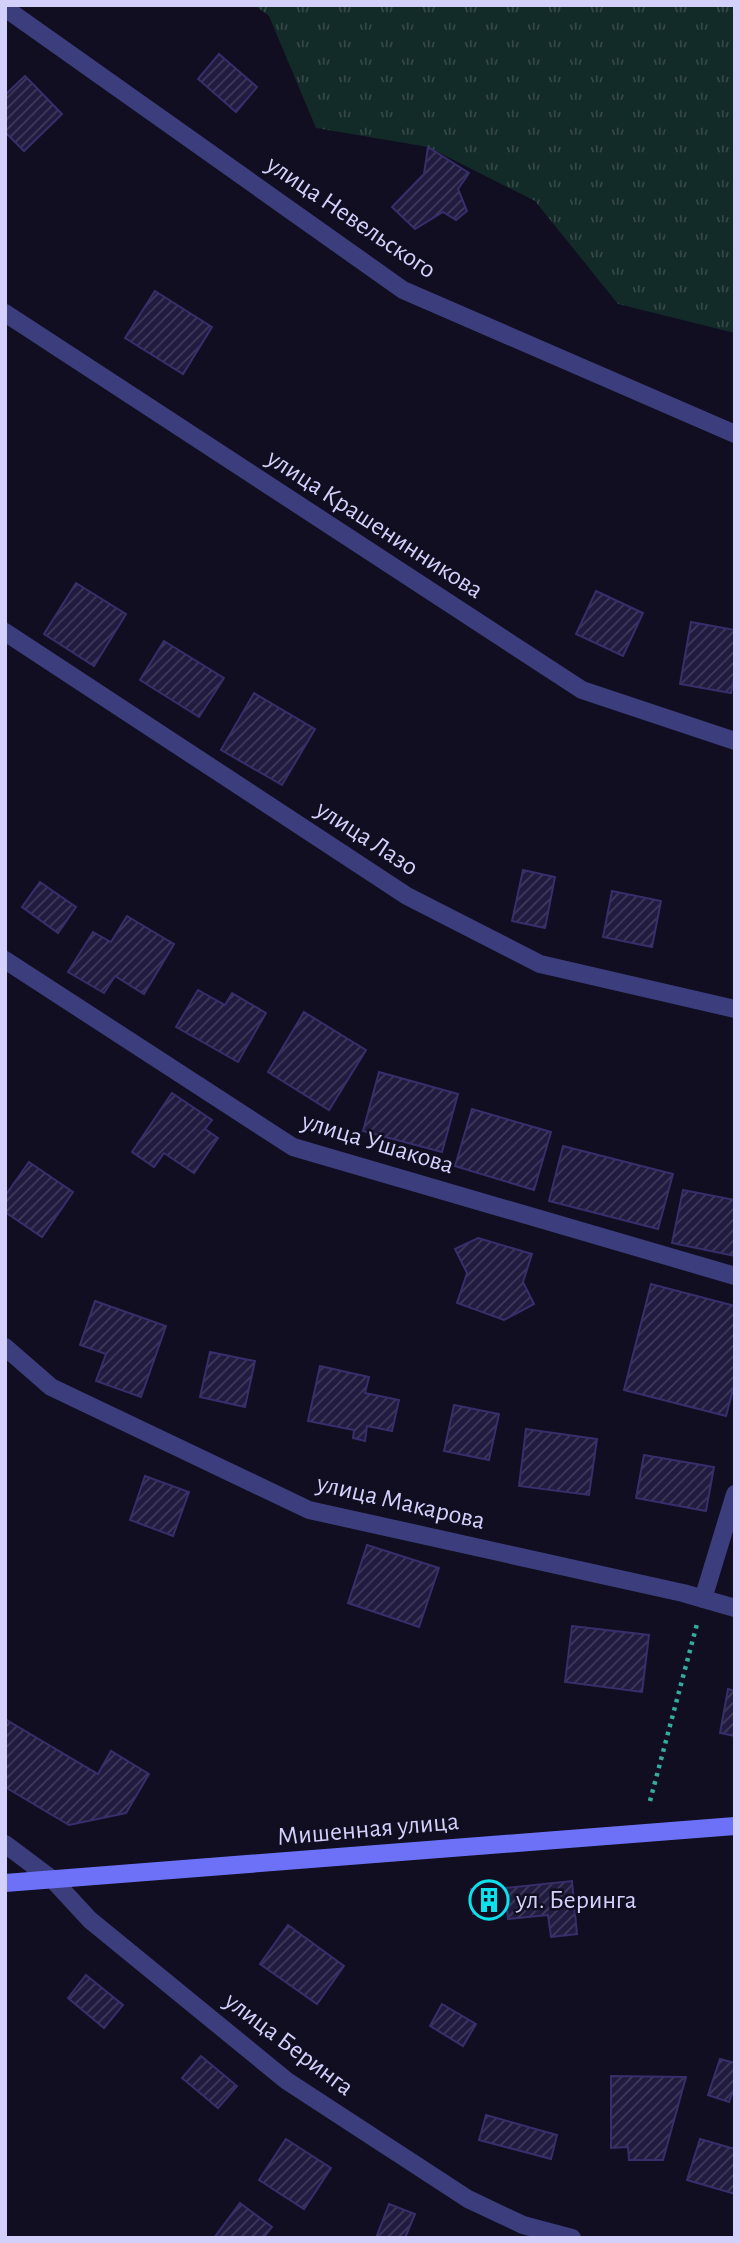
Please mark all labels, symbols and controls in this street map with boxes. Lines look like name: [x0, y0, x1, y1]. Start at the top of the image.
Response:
street label: улица Невельского: [261, 150, 440, 283]
street label: улица Крашенинникова: [261, 444, 488, 604]
street label: улица Лазо: [310, 795, 423, 880]
street label: улица Ушакова: [298, 1107, 457, 1178]
street label: улица Макарова: [313, 1470, 488, 1534]
street label: Мишенная улица: [276, 1808, 460, 1850]
building icon: ул. Беринга: [468, 1879, 510, 1921]
place label: ул. Беринга: [515, 1887, 637, 1913]
street label: улица Беринга: [219, 1987, 358, 2101]

